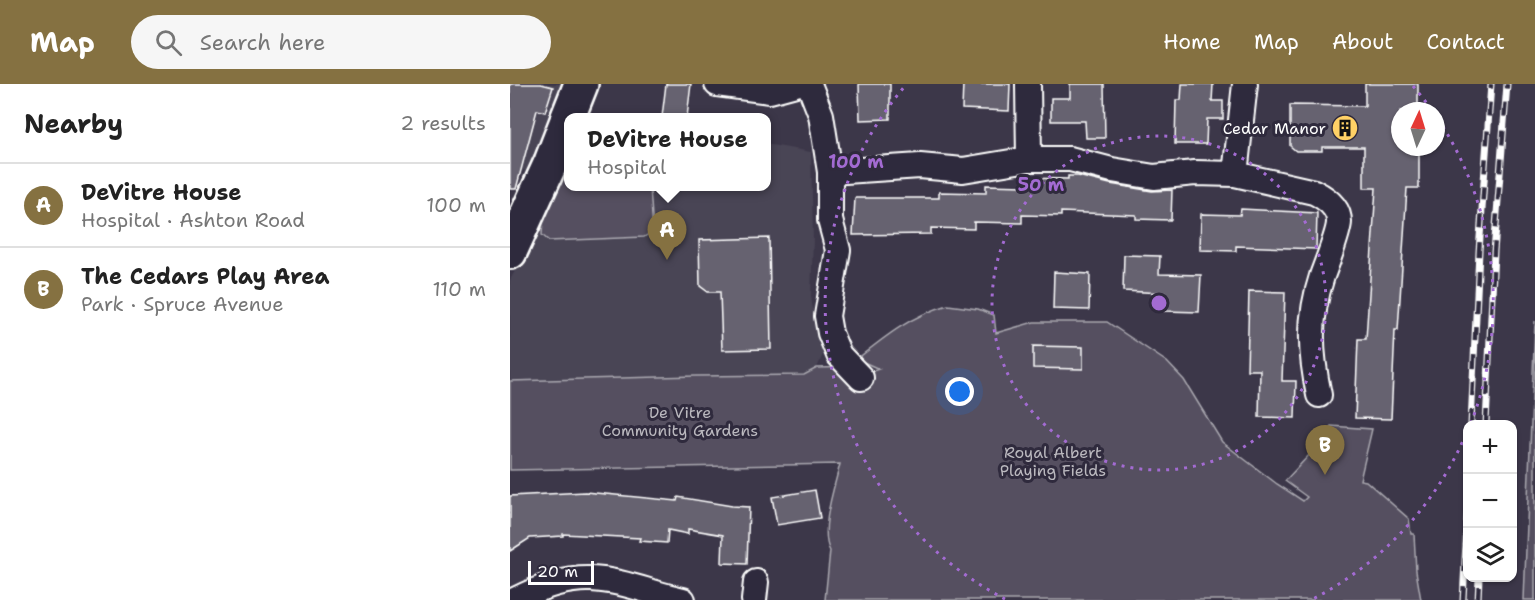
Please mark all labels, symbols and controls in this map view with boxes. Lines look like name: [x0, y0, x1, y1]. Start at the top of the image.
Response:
search box: [131, 15, 551, 69]
text: Map: [30, 23, 95, 61]
icon: search: [152, 26, 185, 59]
text: Search here: [200, 28, 325, 57]
text: Home: [1163, 28, 1221, 56]
text: Map: [1254, 28, 1299, 56]
text: About: [1332, 28, 1393, 56]
text: Contact: [1426, 28, 1505, 56]
north arrow: [1391, 102, 1445, 156]
text: Nearby: [24, 106, 123, 141]
text: 2 results: [400, 110, 486, 136]
popup: [564, 113, 771, 191]
building icon: Cedar Manor: [1330, 113, 1360, 143]
place label: Cedar Manor: [1223, 118, 1326, 139]
text: DeVitre House: [587, 125, 748, 154]
text: 100 m: [828, 150, 884, 174]
text: Hospital: [587, 154, 666, 180]
text: 50 m: [1018, 173, 1065, 197]
text: DeVitre House: [81, 178, 242, 207]
text: A: [36, 192, 51, 218]
text: 100 m: [426, 192, 486, 218]
text: Hospital · Ashton Road: [81, 207, 305, 233]
pin: A: [648, 210, 686, 260]
text: The Cedars Play Area: [81, 262, 329, 291]
text: B: [37, 276, 50, 302]
text: 110 m: [432, 276, 486, 302]
text: Park · Spruce Avenue: [81, 291, 284, 317]
centre of rings: [1149, 293, 1169, 313]
your location: [945, 377, 974, 406]
park label: De Vitre Community Gardens: [602, 402, 758, 441]
map controls: [1463, 420, 1517, 582]
button: +: [1463, 420, 1517, 474]
pin: B: [1306, 426, 1344, 475]
park label: Royal Albert Playing Fields: [1000, 442, 1106, 481]
button: −: [1463, 474, 1517, 528]
button: layers: [1463, 528, 1517, 582]
scale bar: [528, 558, 594, 586]
text: 20 m: [537, 561, 578, 582]

